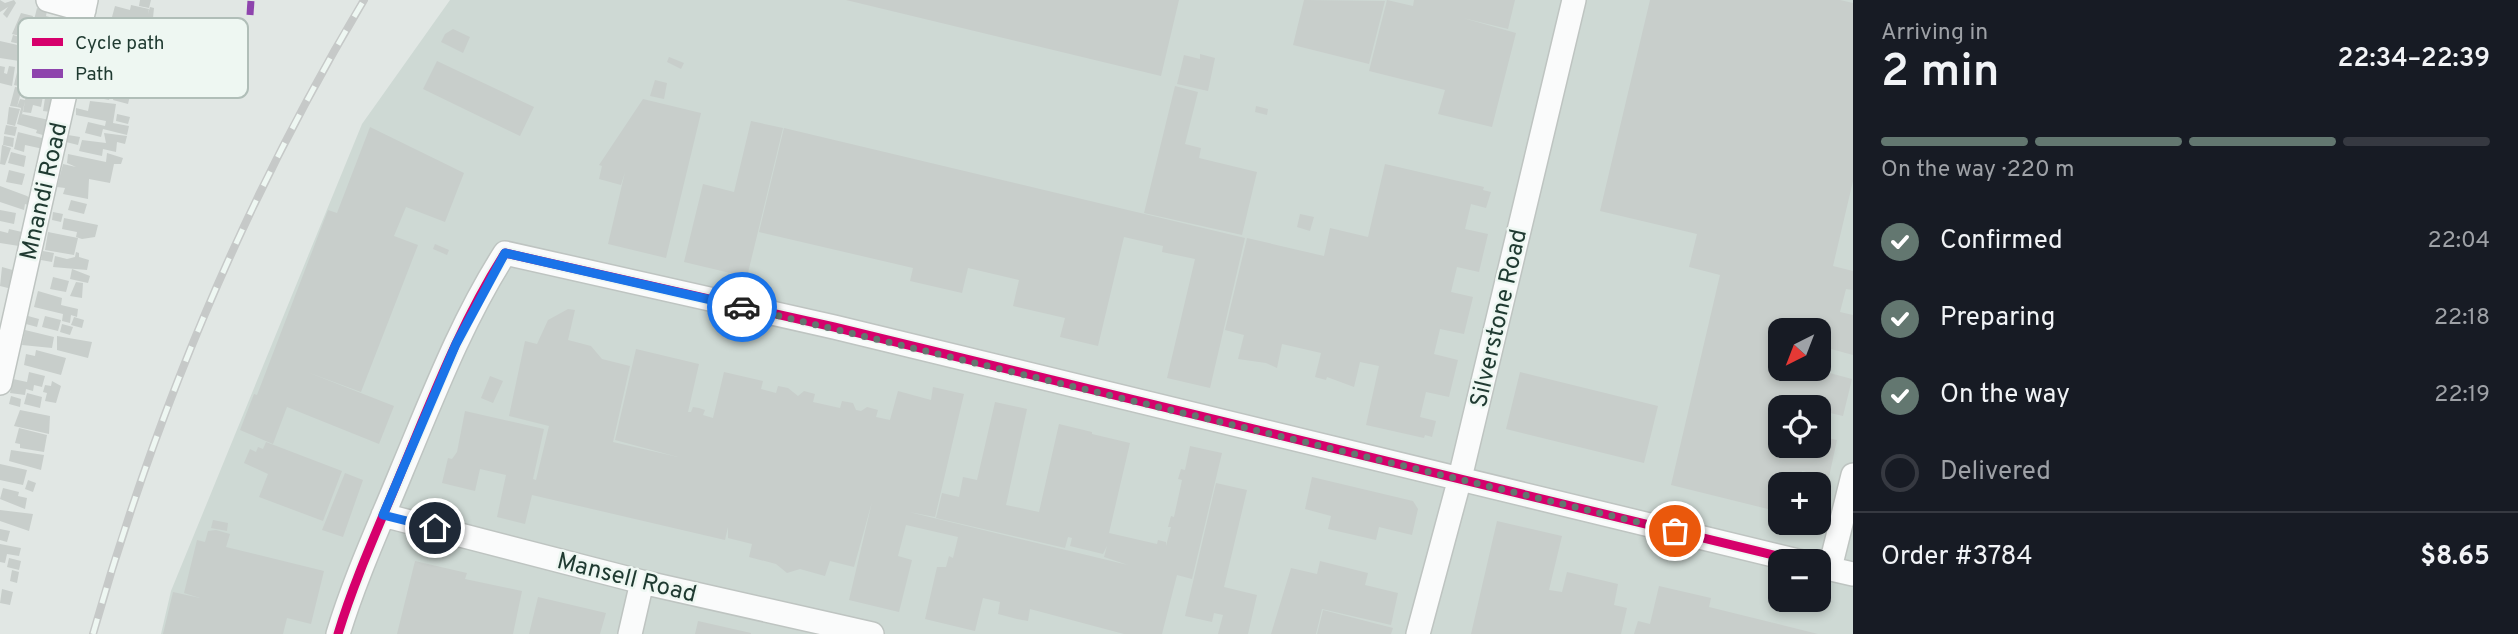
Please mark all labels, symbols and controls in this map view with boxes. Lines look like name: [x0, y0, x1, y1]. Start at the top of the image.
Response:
legend: [18, 18, 248, 98]
text: Arriving in: [1881, 19, 1988, 48]
text: Cycle path: [75, 32, 164, 56]
text: 22:34–22:39: [2338, 43, 2490, 76]
text: 2 min: [1881, 44, 2000, 103]
text: Path: [75, 63, 114, 87]
street label: Mnandi Road: [15, 120, 75, 263]
text: On the way · 220 m: [1881, 156, 2075, 185]
icon: check: [1881, 223, 1919, 261]
text: Confirmed: [1940, 225, 2063, 258]
street label: Silverstone Road: [1465, 226, 1535, 411]
text: 22:04: [2428, 227, 2490, 256]
courier: [707, 272, 777, 342]
icon: car: [723, 288, 761, 326]
icon: check: [1881, 300, 1919, 338]
text: Preparing: [1940, 302, 2055, 335]
text: 22:18: [2434, 304, 2490, 333]
north arrow: [1768, 318, 1830, 382]
map controls: [1768, 318, 1831, 612]
icon: check: [1881, 377, 1919, 415]
text: On the way: [1940, 379, 2070, 412]
text: 22:19: [2434, 381, 2490, 410]
button: locate: [1768, 395, 1831, 458]
text: Delivered: [1940, 456, 2051, 489]
button: +: [1768, 472, 1831, 535]
pin: [405, 498, 465, 558]
pin: [1645, 501, 1705, 561]
icon: home: [416, 509, 454, 547]
icon: bag: [1656, 512, 1694, 550]
text: Order #3784: [1881, 541, 2033, 574]
text: $8.65: [2420, 541, 2490, 574]
street label: Mansell Road: [554, 547, 699, 611]
button: −: [1768, 549, 1831, 612]

